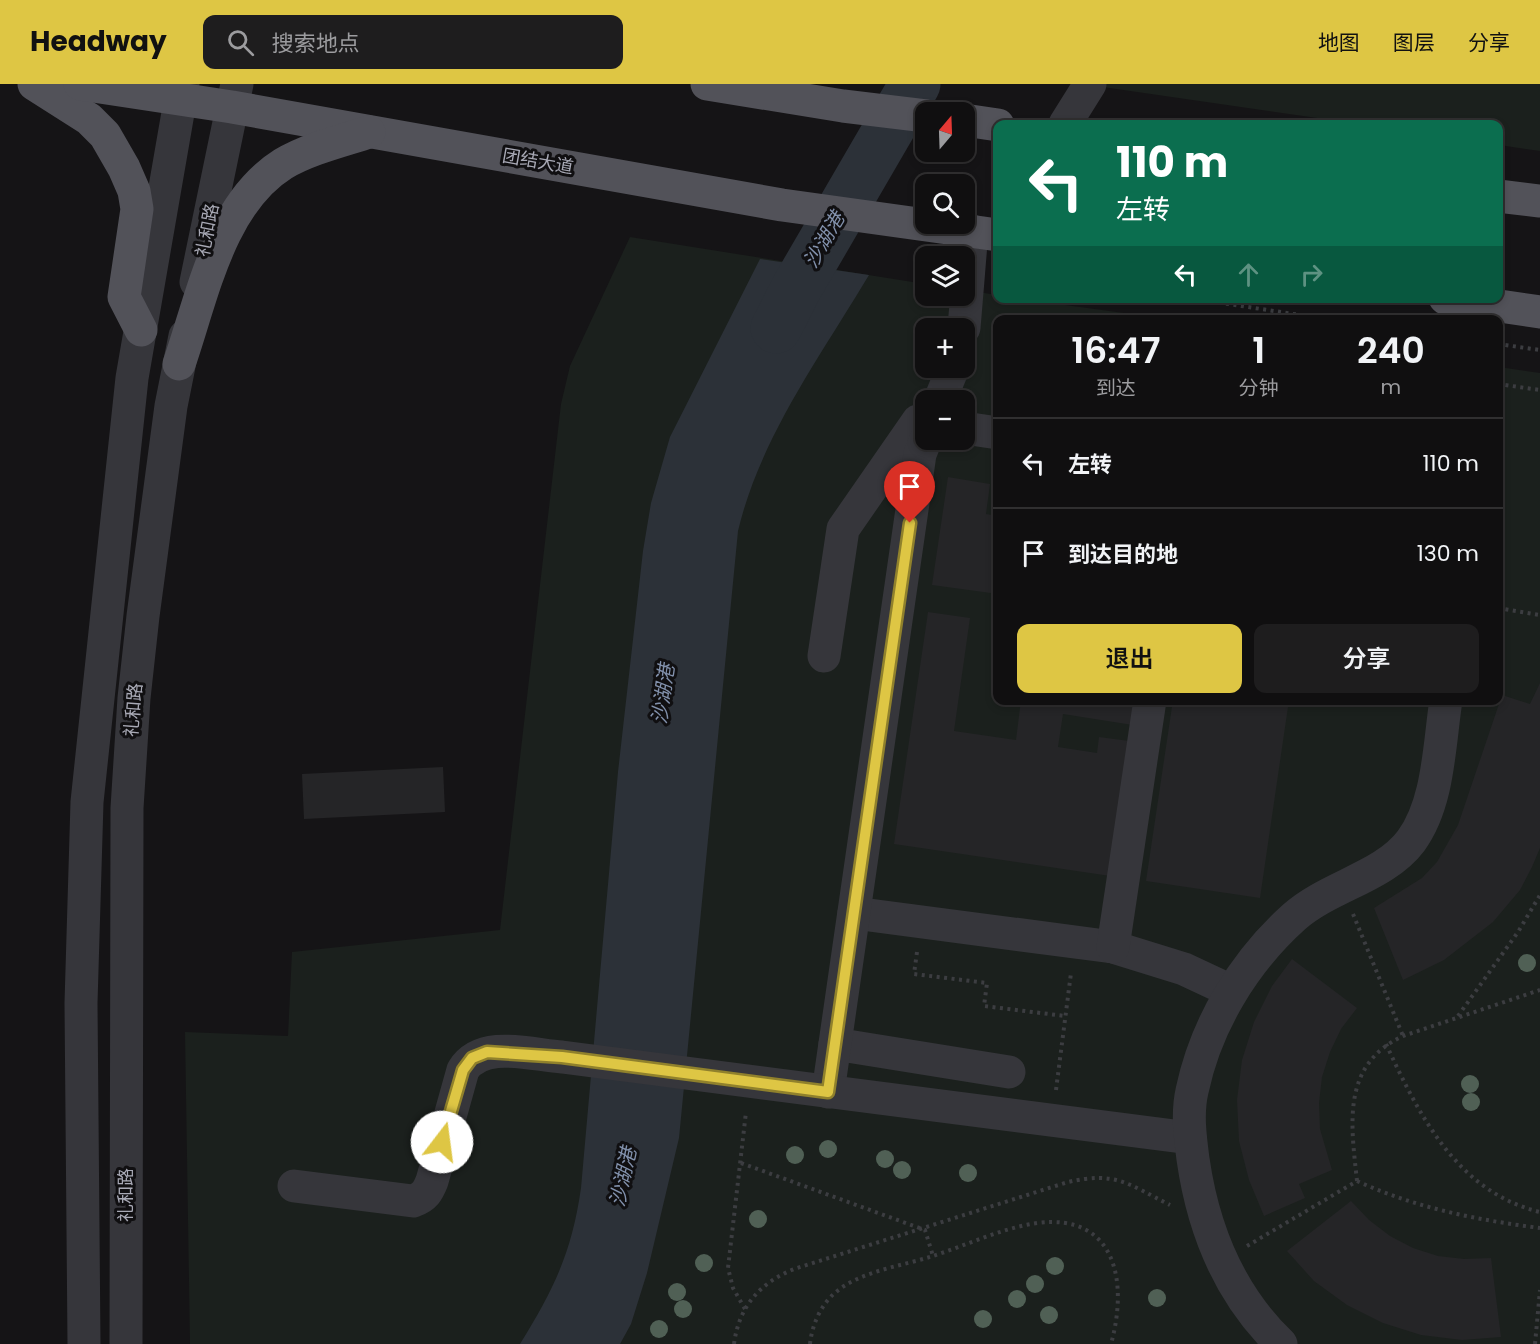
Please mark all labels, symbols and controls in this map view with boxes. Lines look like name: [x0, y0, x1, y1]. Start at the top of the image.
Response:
search box: [203, 15, 623, 69]
text: Headway: [30, 22, 167, 61]
icon: search: [224, 26, 257, 59]
text: 搜索地点: [272, 28, 360, 59]
text: 地图: [1318, 28, 1360, 57]
text: 图层: [1393, 28, 1435, 57]
text: 分享: [1468, 28, 1510, 57]
north arrow: [915, 102, 975, 162]
map controls: [915, 102, 975, 450]
text: 110 m: [1116, 133, 1228, 192]
street label: 团结大道: [500, 142, 576, 180]
icon: left: [1017, 144, 1095, 222]
button: search: [915, 174, 975, 234]
text: 左转: [1116, 191, 1170, 228]
street label: 礼和路: [190, 201, 224, 259]
water label: 沙湖港: [797, 204, 853, 273]
button: layers: [915, 246, 975, 306]
icon: left: [1169, 258, 1202, 291]
icon: ahead: [1232, 258, 1265, 291]
icon: right: [1295, 258, 1328, 291]
button: +: [915, 318, 975, 378]
text: 16:47: [1071, 325, 1160, 376]
text: 1: [1252, 325, 1265, 376]
text: 240: [1357, 325, 1425, 376]
text: m: [1381, 373, 1401, 401]
text: 到达: [1096, 374, 1136, 402]
text: 分钟: [1239, 374, 1279, 402]
button: −: [915, 390, 975, 450]
icon: left: [1017, 447, 1050, 480]
text: 110 m: [1423, 448, 1479, 479]
text: 左转: [1068, 449, 1112, 480]
pin: [884, 461, 935, 523]
icon: arrive: [893, 470, 926, 503]
icon: arrive: [1017, 537, 1050, 570]
text: 130 m: [1417, 538, 1479, 569]
text: 到达目的地: [1068, 539, 1178, 570]
button: 退出: [1017, 624, 1242, 693]
button: 分享: [1254, 624, 1479, 693]
water label: 沙湖港: [645, 659, 681, 726]
street label: 礼和路: [118, 682, 148, 738]
position arrow: [410, 1110, 474, 1174]
water label: 沙湖港: [603, 1142, 644, 1209]
street label: 礼和路: [113, 1168, 138, 1222]

